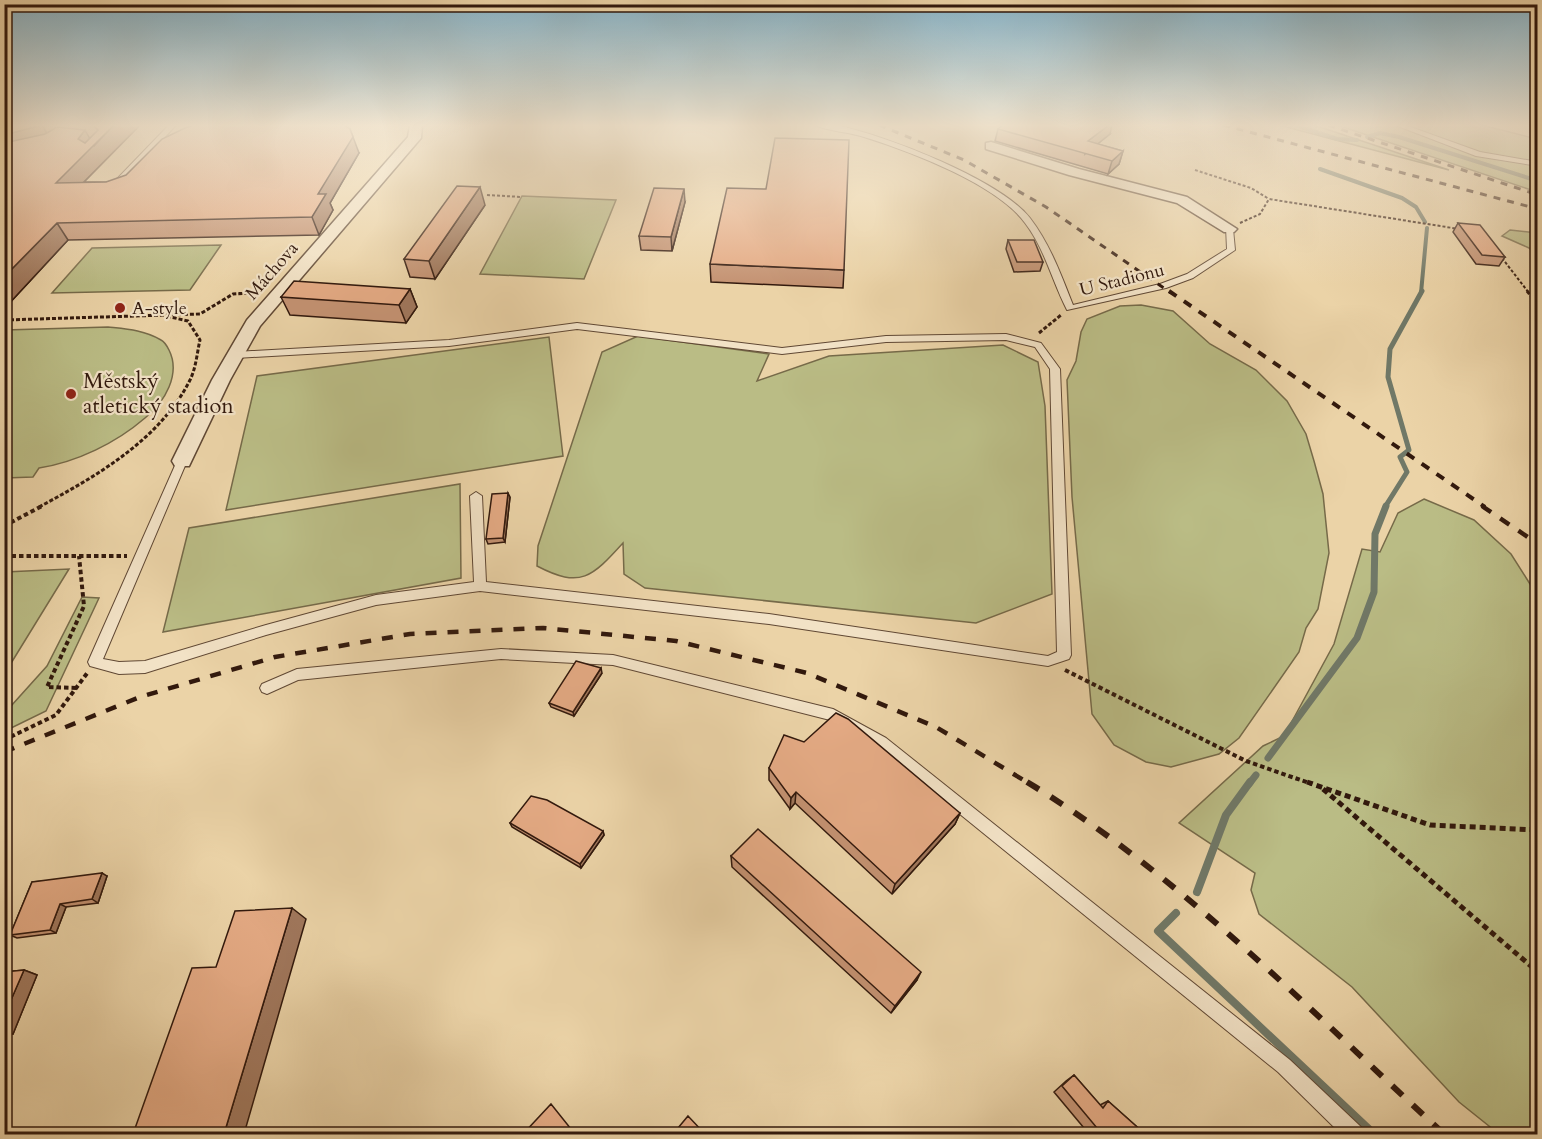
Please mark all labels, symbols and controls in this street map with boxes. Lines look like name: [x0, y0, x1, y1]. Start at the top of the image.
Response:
street label: Máchova: [240, 236, 304, 305]
street label: U Stadionu: [1077, 257, 1167, 303]
place label: A-style: [132, 296, 187, 321]
marker: A-style: [113, 301, 127, 315]
place label: Městský atletický stadion: [83, 366, 234, 421]
marker: Městský atletický stadion: [64, 387, 78, 401]

